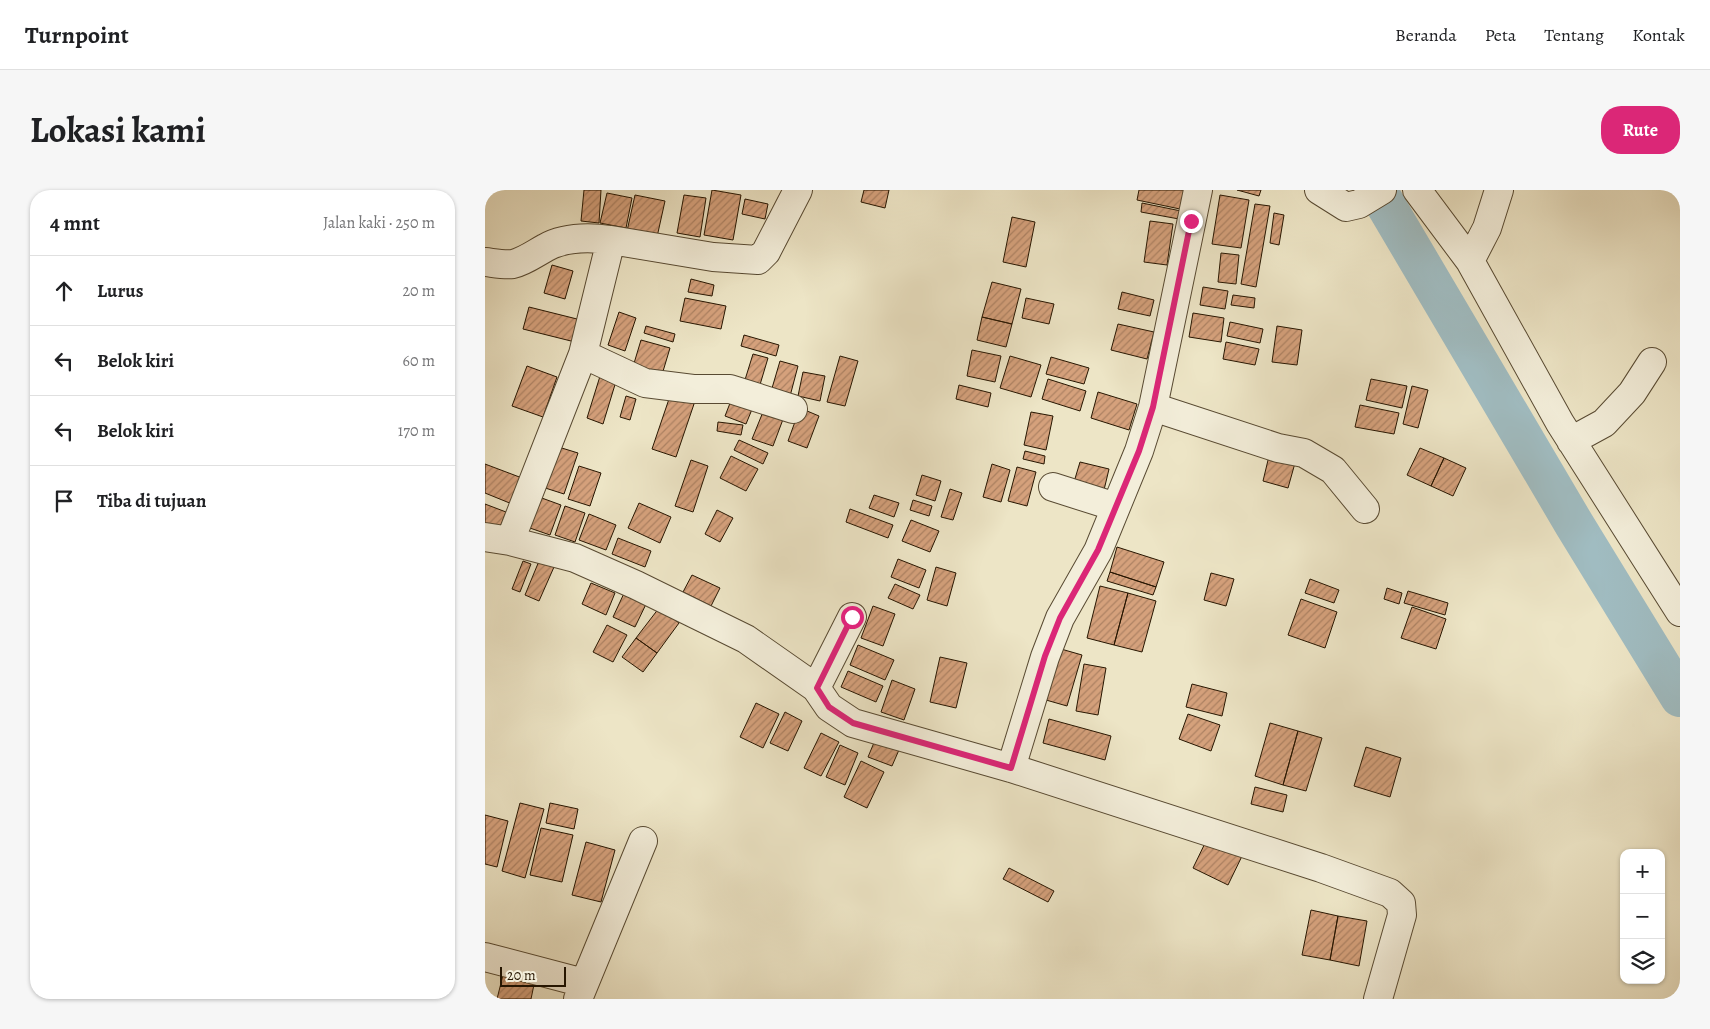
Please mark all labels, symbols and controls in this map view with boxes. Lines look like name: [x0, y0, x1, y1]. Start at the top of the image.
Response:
text: Turnpoint: [25, 19, 129, 51]
text: Beranda: [1395, 23, 1457, 47]
text: Peta: [1485, 23, 1516, 47]
text: Tentang: [1544, 23, 1604, 47]
text: Kontak: [1632, 23, 1685, 47]
text: Lokasi kami: [30, 106, 206, 154]
button: Rute: [1601, 106, 1680, 154]
text: 4 mnt: [50, 209, 100, 237]
route end: [1180, 210, 1203, 233]
text: Jalan kaki · 250 m: [323, 212, 435, 234]
icon: ahead: [50, 277, 78, 305]
text: Lurus: [97, 278, 143, 304]
text: 20 m: [402, 280, 435, 302]
icon: left: [50, 347, 78, 375]
text: Belok kiri: [97, 348, 174, 374]
text: 60 m: [403, 350, 435, 372]
icon: left: [50, 417, 78, 445]
text: Belok kiri: [97, 418, 174, 444]
text: 170 m: [398, 420, 435, 442]
icon: arrive: [50, 487, 78, 515]
text: Tiba di tujuan: [97, 488, 206, 514]
route start: [841, 606, 864, 629]
map controls: [1620, 849, 1665, 984]
button: +: [1620, 849, 1665, 894]
button: −: [1620, 894, 1665, 939]
button: layers: [1620, 939, 1665, 984]
scale bar: [500, 964, 566, 987]
text: 20 m: [507, 966, 536, 985]

